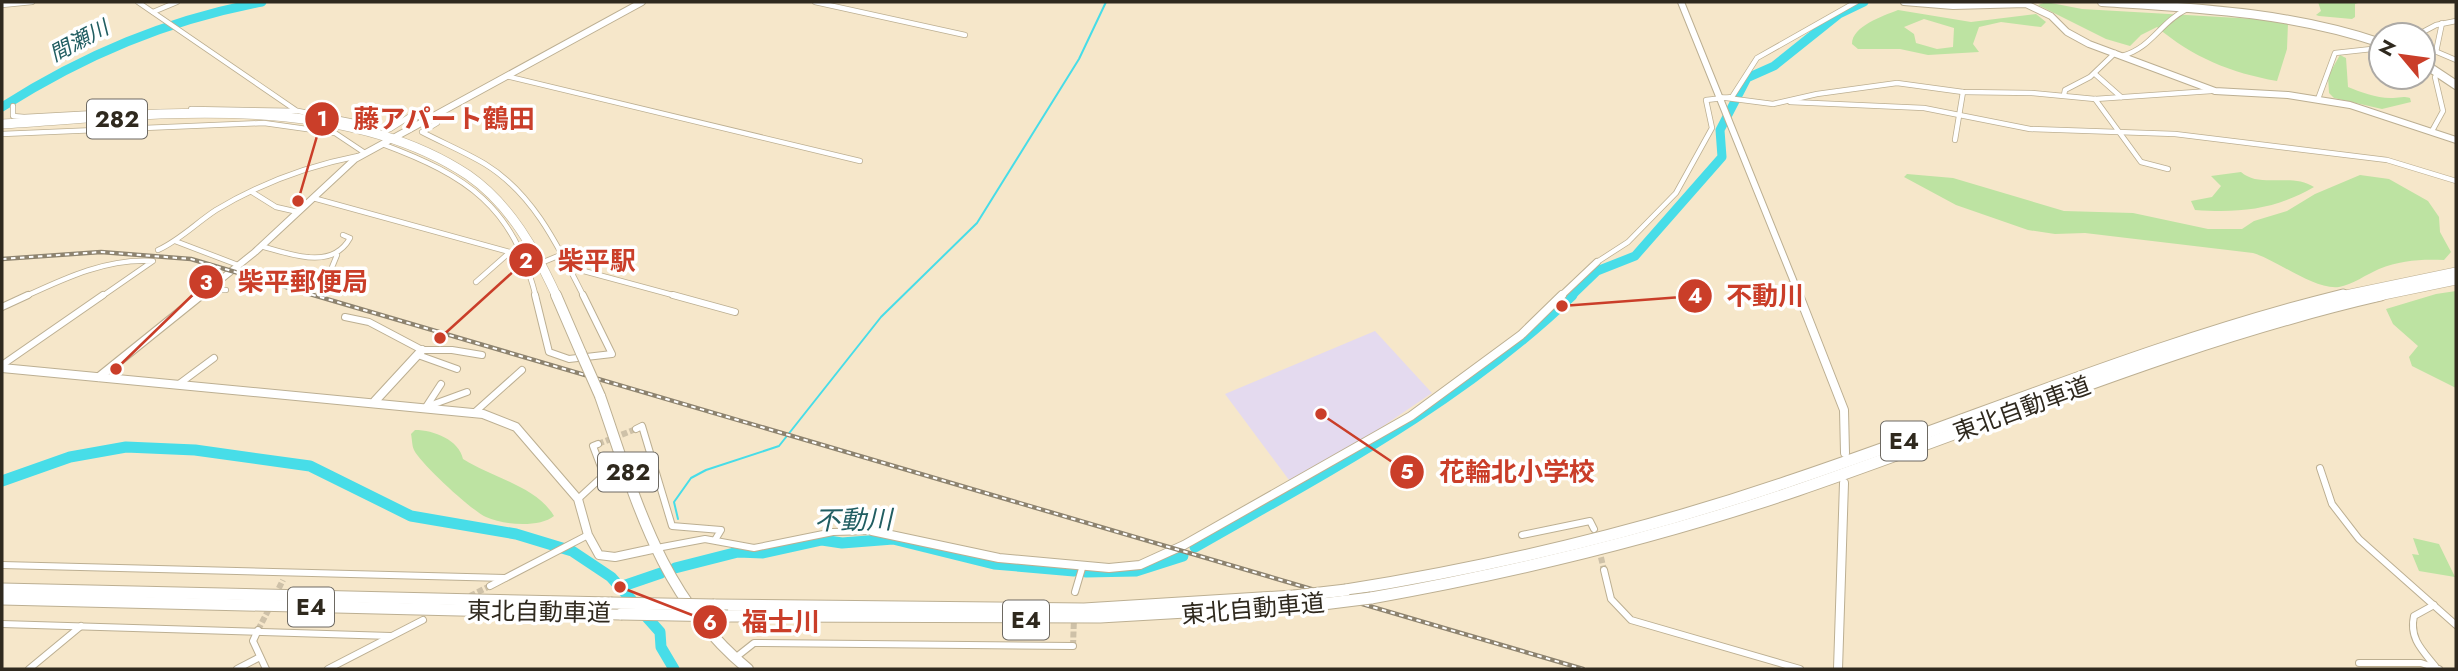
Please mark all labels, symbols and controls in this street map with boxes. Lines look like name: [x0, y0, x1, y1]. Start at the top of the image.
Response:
water label: 間瀬川: [44, 12, 116, 69]
north arrow: [2367, 21, 2437, 91]
text: N: [2372, 35, 2403, 61]
callout: 藤アパート鶴田: [304, 95, 549, 142]
road number: 282: [87, 100, 147, 138]
text: 藤アパート鶴田: [353, 100, 535, 138]
text: 1: [317, 104, 327, 134]
callout: 柴平駅: [509, 237, 650, 284]
text: 柴平駅: [558, 242, 636, 280]
text: 2: [519, 246, 533, 276]
callout: 柴平郵便局: [189, 259, 382, 306]
text: 柴平郵便局: [238, 263, 368, 301]
text: 3: [199, 268, 213, 298]
callout: 不動川: [1677, 272, 1818, 319]
text: 不動川: [1726, 277, 1804, 315]
text: 4: [1688, 281, 1702, 311]
street label: 東北自動車道: [1948, 367, 2095, 450]
road number: E4: [1881, 422, 1927, 461]
callout: 花輪北小学校: [1390, 448, 1609, 495]
road number: 282: [598, 452, 658, 492]
text: 花輪北小学校: [1439, 453, 1595, 491]
text: 5: [1400, 457, 1414, 487]
water label: 不動川: [814, 500, 895, 540]
street label: 東北自動車道: [1180, 585, 1326, 632]
road number: E4: [288, 587, 334, 626]
street label: 東北自動車道: [467, 593, 611, 630]
callout: 福士川: [693, 599, 834, 646]
road number: E4: [1003, 600, 1049, 640]
text: 福士川: [742, 603, 820, 641]
text: 6: [703, 608, 717, 638]

